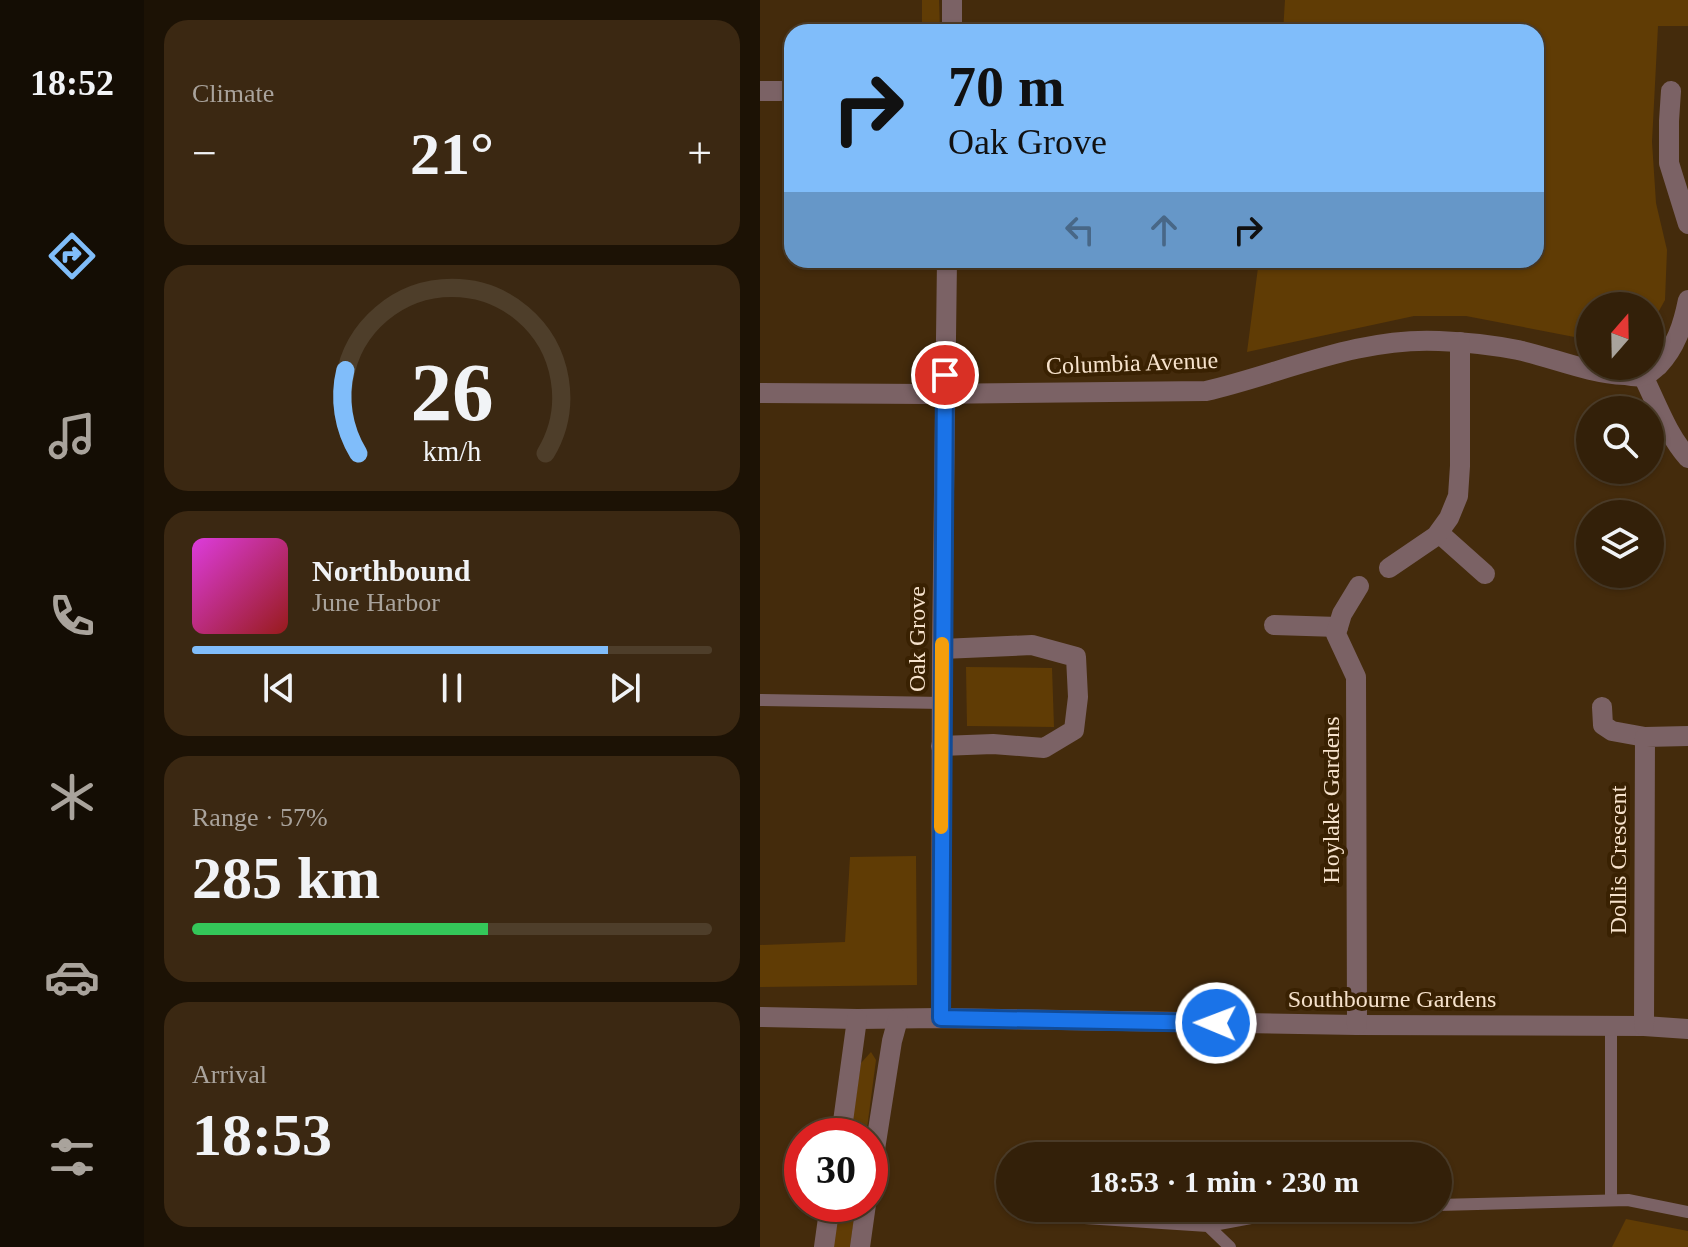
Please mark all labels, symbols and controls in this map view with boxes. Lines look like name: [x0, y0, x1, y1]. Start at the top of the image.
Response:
icon: right: [816, 56, 920, 160]
text: 70 m: [948, 56, 1065, 118]
text: 18:52: [30, 63, 114, 103]
text: Climate: [192, 79, 274, 108]
text: 21°: [410, 121, 494, 187]
text: Oak Grove: [948, 122, 1107, 162]
text: −: [192, 129, 217, 178]
text: +: [687, 129, 712, 178]
icon: left: [1058, 208, 1102, 252]
icon: ahead: [1142, 208, 1186, 252]
icon: right: [1226, 208, 1270, 252]
icon: directions: [44, 228, 100, 284]
north arrow: [1576, 292, 1664, 380]
map controls: [1576, 292, 1664, 588]
pin: [911, 341, 979, 409]
text: 26: [410, 346, 494, 438]
street label: Columbia Avenue: [1045, 347, 1219, 379]
icon: arrive: [923, 353, 967, 397]
button: search: [1576, 396, 1664, 484]
icon: music: [44, 408, 100, 464]
text: km/h: [423, 436, 481, 467]
button: layers: [1576, 500, 1664, 588]
text: Northbound: [312, 554, 470, 587]
street label: Oak Grove: [904, 586, 930, 692]
icon: phone: [44, 588, 100, 644]
text: June Harbor: [312, 588, 440, 617]
icon: previous: [257, 666, 301, 710]
icon: pause: [430, 666, 474, 710]
icon: next: [603, 666, 647, 710]
street label: Hoylake Gardens: [1318, 716, 1344, 884]
icon: climate: [44, 769, 100, 825]
street label: Dollis Crescent: [1605, 785, 1631, 934]
text: Range · 57%: [192, 803, 328, 832]
text: 285 km: [192, 845, 380, 911]
icon: car: [44, 949, 100, 1005]
position arrow: [1174, 981, 1258, 1065]
street label: Southbourne Gardens: [1288, 986, 1496, 1012]
text: Arrival: [192, 1060, 267, 1089]
text: 18:53: [192, 1102, 332, 1168]
speed limit sign: 30: [784, 1118, 888, 1222]
icon: filters: [44, 1129, 100, 1185]
text: 18:53 · 1 min · 230 m: [1089, 1165, 1359, 1198]

